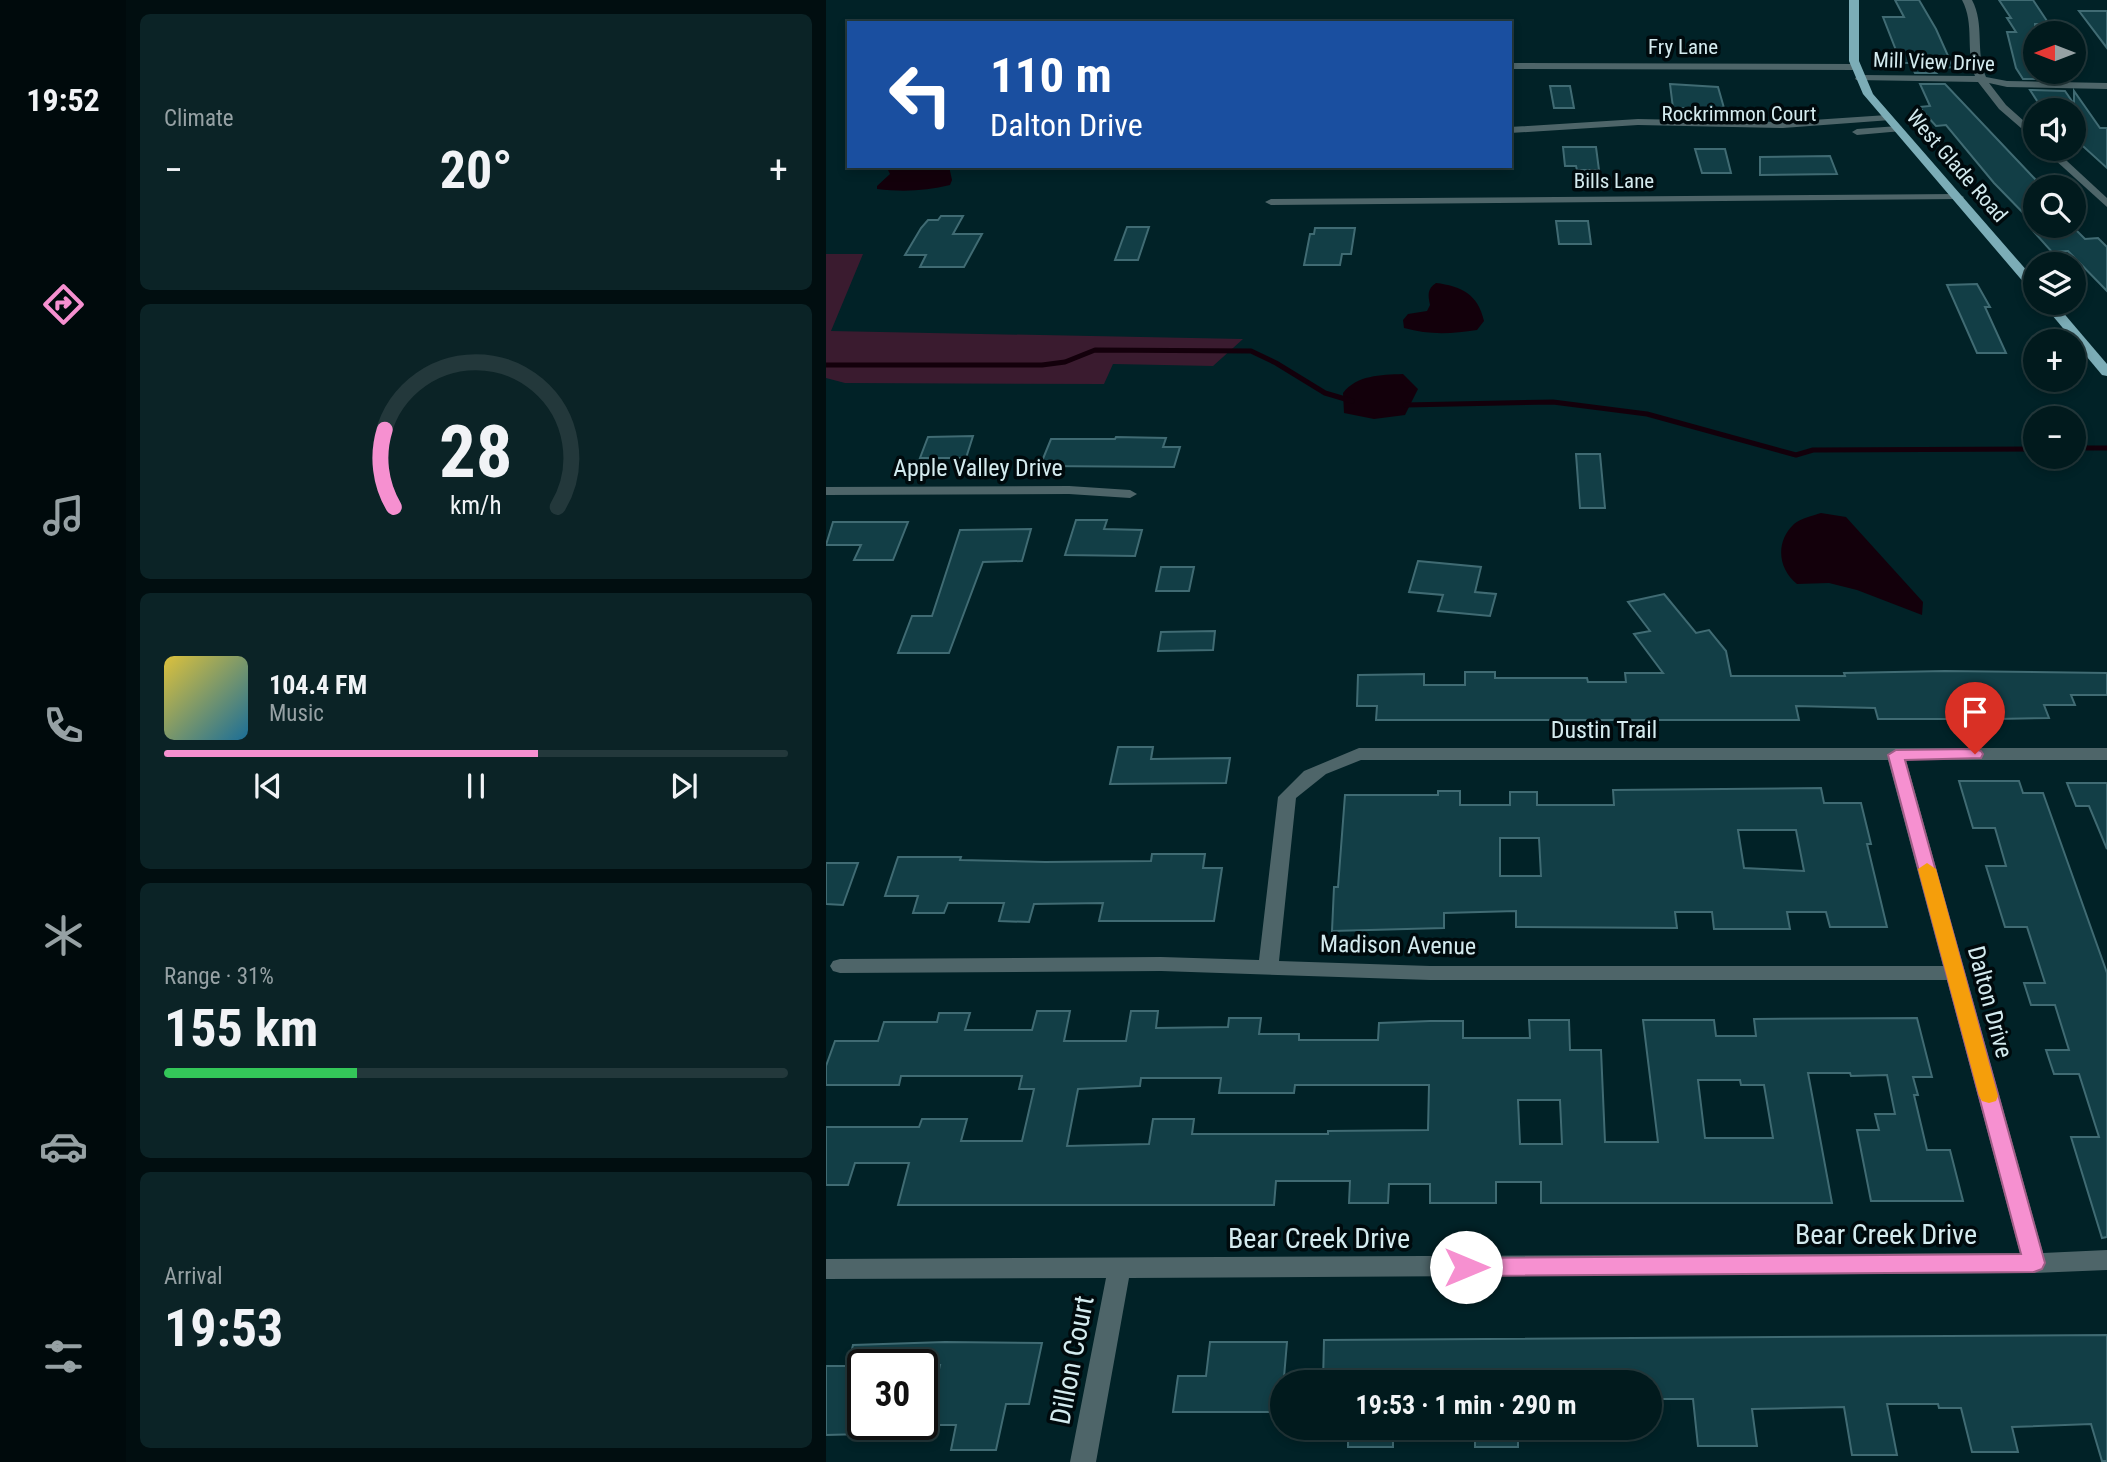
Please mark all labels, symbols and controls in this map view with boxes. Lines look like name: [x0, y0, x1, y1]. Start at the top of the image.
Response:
north arrow: [2023, 21, 2086, 84]
map controls: [2023, 21, 2086, 469]
street label: Fry Lane: [1648, 35, 1718, 59]
text: 110 m: [990, 47, 1112, 104]
street label: Mill View Drive: [1873, 48, 1996, 76]
icon: left: [875, 49, 966, 140]
text: 19:52: [26, 81, 100, 119]
button: sound: [2023, 98, 2086, 161]
street label: Rockrimmon Court: [1662, 102, 1816, 126]
text: Climate: [164, 105, 234, 132]
street label: West Glade Road: [1902, 105, 2012, 227]
text: Dalton Drive: [990, 106, 1143, 144]
text: 20°: [440, 140, 512, 201]
text: −: [164, 148, 183, 192]
text: +: [769, 148, 788, 192]
street label: Bills Lane: [1574, 169, 1654, 193]
button: search: [2023, 175, 2086, 238]
button: layers: [2023, 252, 2086, 315]
icon: directions: [39, 280, 88, 329]
button: +: [2023, 329, 2086, 392]
button: −: [2023, 406, 2086, 469]
text: 28: [439, 410, 513, 496]
street label: Apple Valley Drive: [893, 454, 1063, 482]
icon: music: [39, 491, 88, 540]
text: km/h: [450, 491, 502, 520]
text: 104.4 FM: [269, 670, 367, 700]
pin: [1945, 682, 2005, 754]
icon: arrive: [1956, 693, 1994, 731]
text: Music: [269, 700, 324, 727]
icon: phone: [39, 701, 88, 750]
street label: Dustin Trail: [1551, 716, 1657, 744]
icon: previous: [249, 767, 287, 805]
icon: pause: [457, 767, 495, 805]
icon: next: [665, 767, 703, 805]
icon: climate: [39, 911, 88, 960]
street label: Madison Avenue: [1320, 930, 1476, 960]
street label: Dalton Drive: [1962, 943, 2018, 1061]
text: Range · 31%: [164, 963, 274, 990]
text: 155 km: [164, 998, 318, 1059]
icon: car: [39, 1122, 88, 1171]
street label: Bear Creek Drive: [1795, 1218, 1977, 1251]
street label: Bear Creek Drive: [1228, 1222, 1410, 1255]
position arrow: [1429, 1230, 1503, 1304]
text: Arrival: [164, 1263, 223, 1290]
street label: Dillon Court: [1043, 1293, 1101, 1427]
text: 19:53: [164, 1298, 283, 1359]
icon: filters: [39, 1332, 88, 1381]
speed limit sign: 30: [847, 1349, 938, 1440]
text: 19:53 · 1 min · 290 m: [1356, 1390, 1576, 1420]

